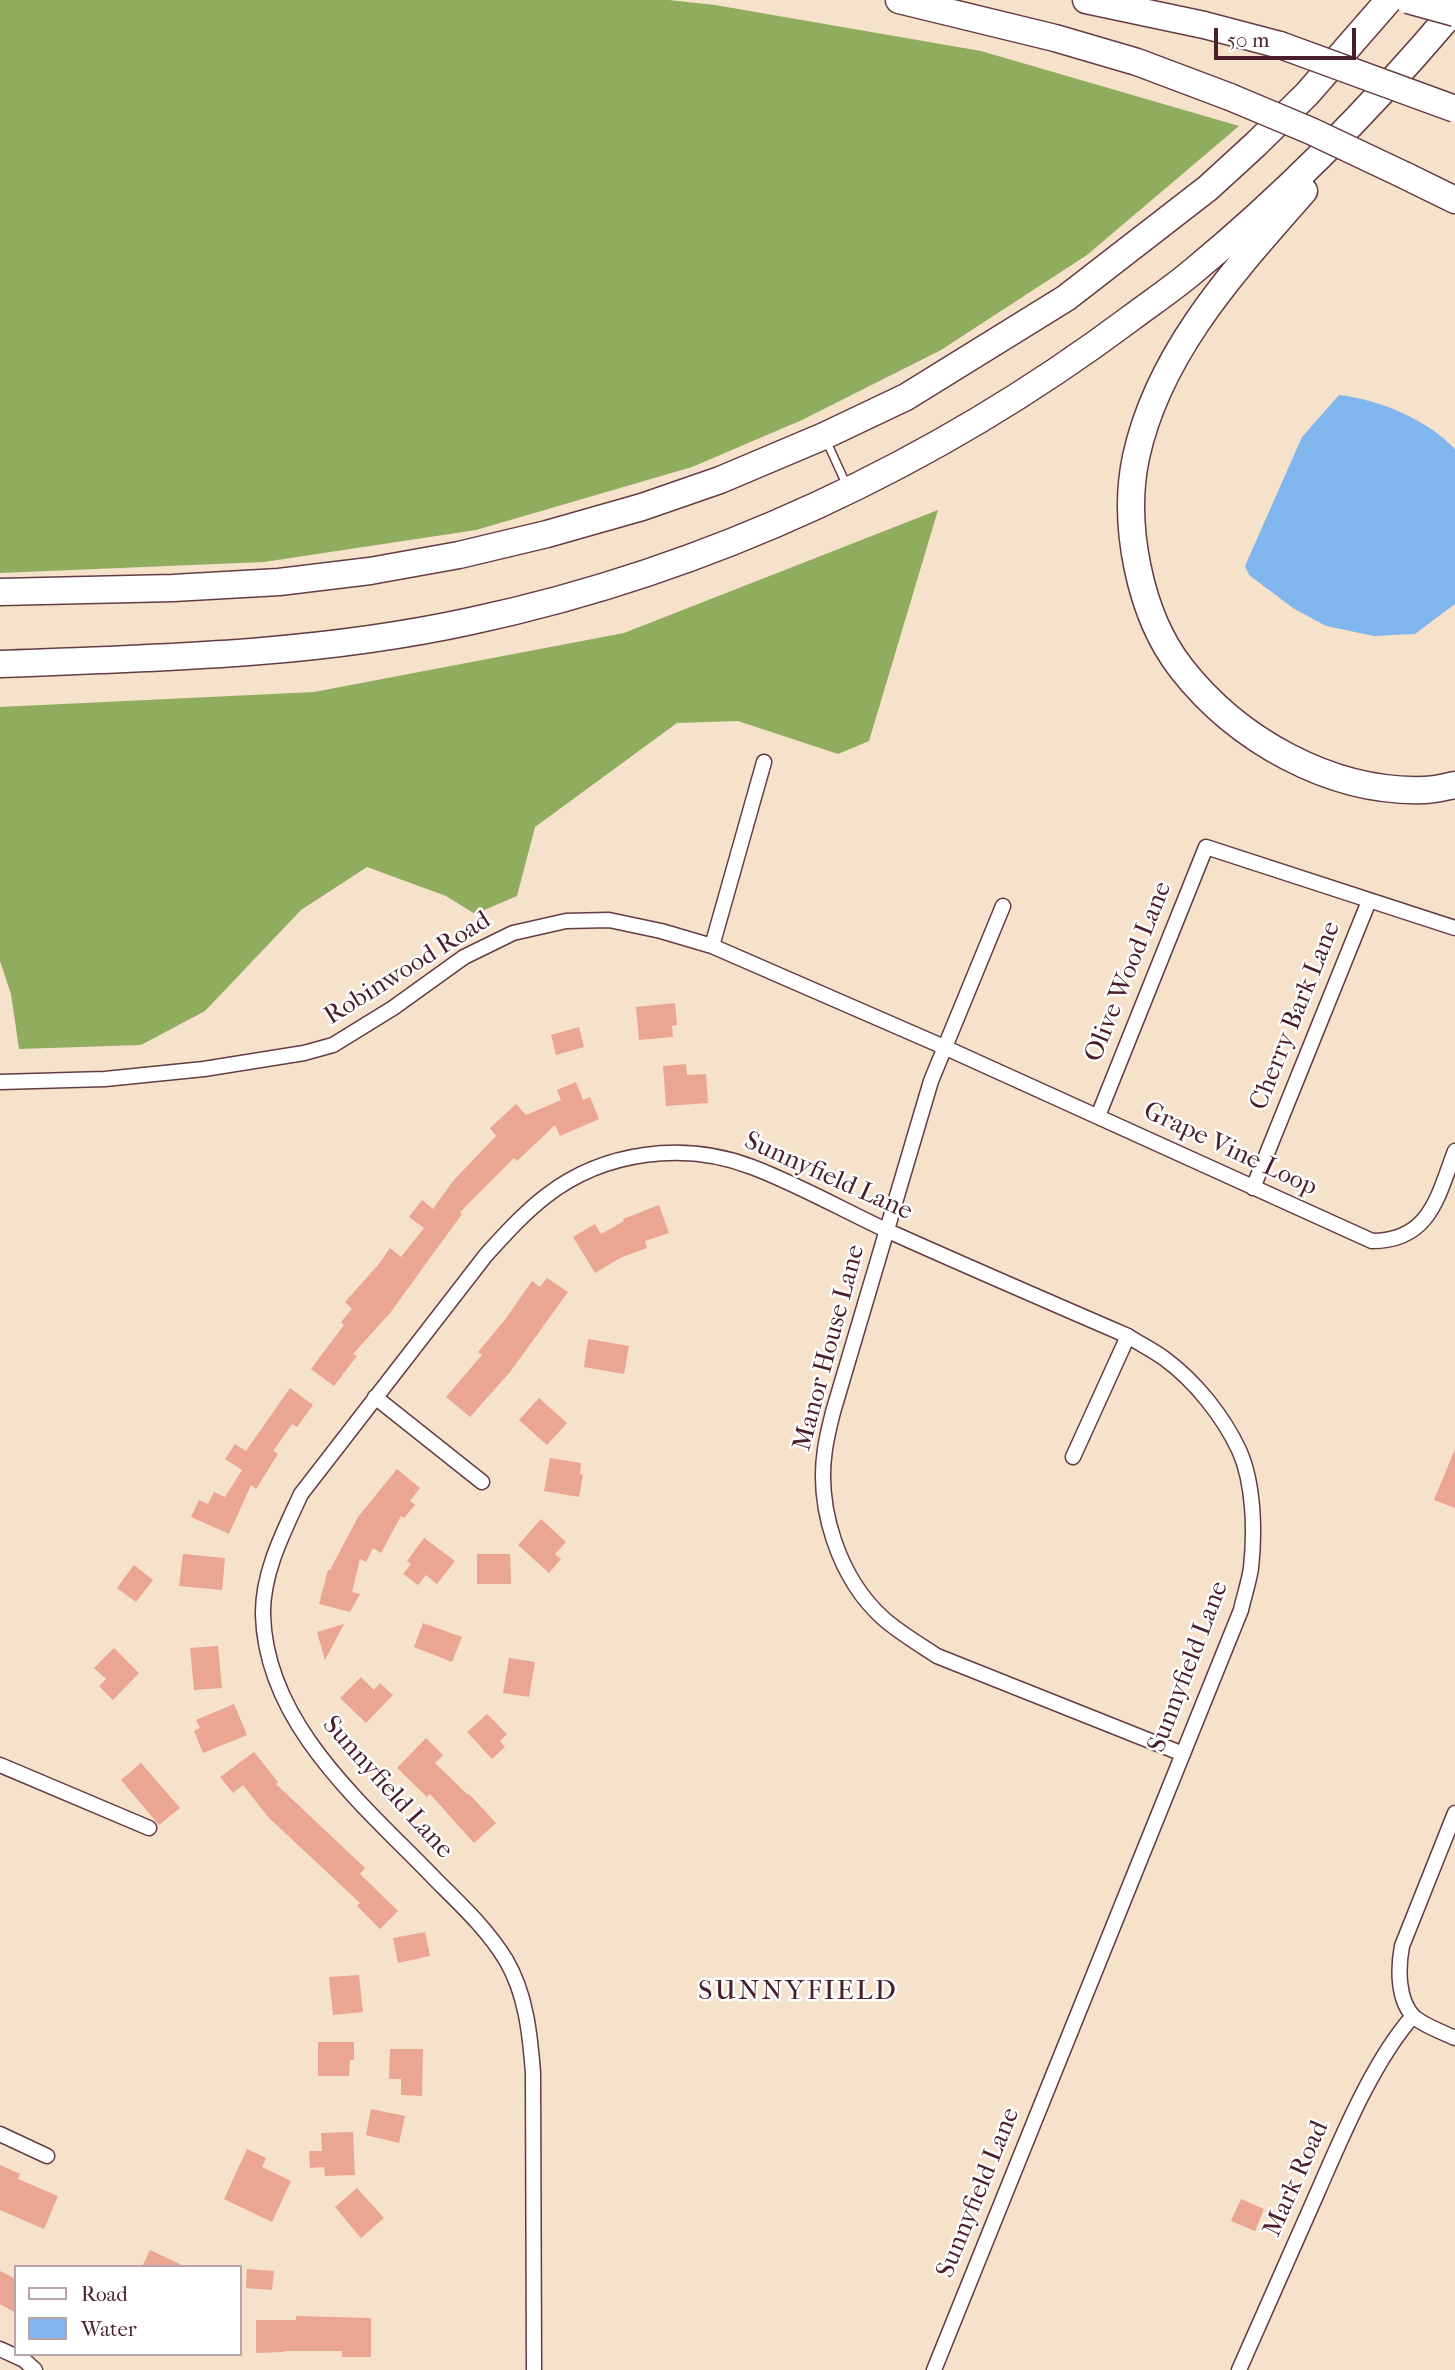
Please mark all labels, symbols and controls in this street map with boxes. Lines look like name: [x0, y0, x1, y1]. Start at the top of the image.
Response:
scale bar: [1217, 14, 1359, 58]
text: 50 m: [1227, 28, 1270, 52]
street label: Olive Wood Lane: [1079, 877, 1179, 1067]
street label: Robinwood Road: [319, 905, 497, 1033]
street label: Cherry Bark Lane: [1244, 917, 1348, 1115]
street label: Grape Vine Loop: [1138, 1096, 1322, 1204]
street label: Sunnyfield Lane: [739, 1126, 917, 1228]
street label: Manor House Lane: [788, 1242, 872, 1454]
street label: Sunnyfield Lane: [1142, 1577, 1236, 1757]
street label: Sunnyfield Lane: [315, 1710, 459, 1866]
district label: SUNNYFIELD: [699, 1975, 897, 2009]
street label: Sunnyfield Lane: [931, 2103, 1027, 2283]
street label: Mark Road: [1258, 2116, 1336, 2242]
legend: [14, 2265, 242, 2356]
text: Road: [81, 2282, 128, 2306]
text: Water: [81, 2317, 137, 2341]

